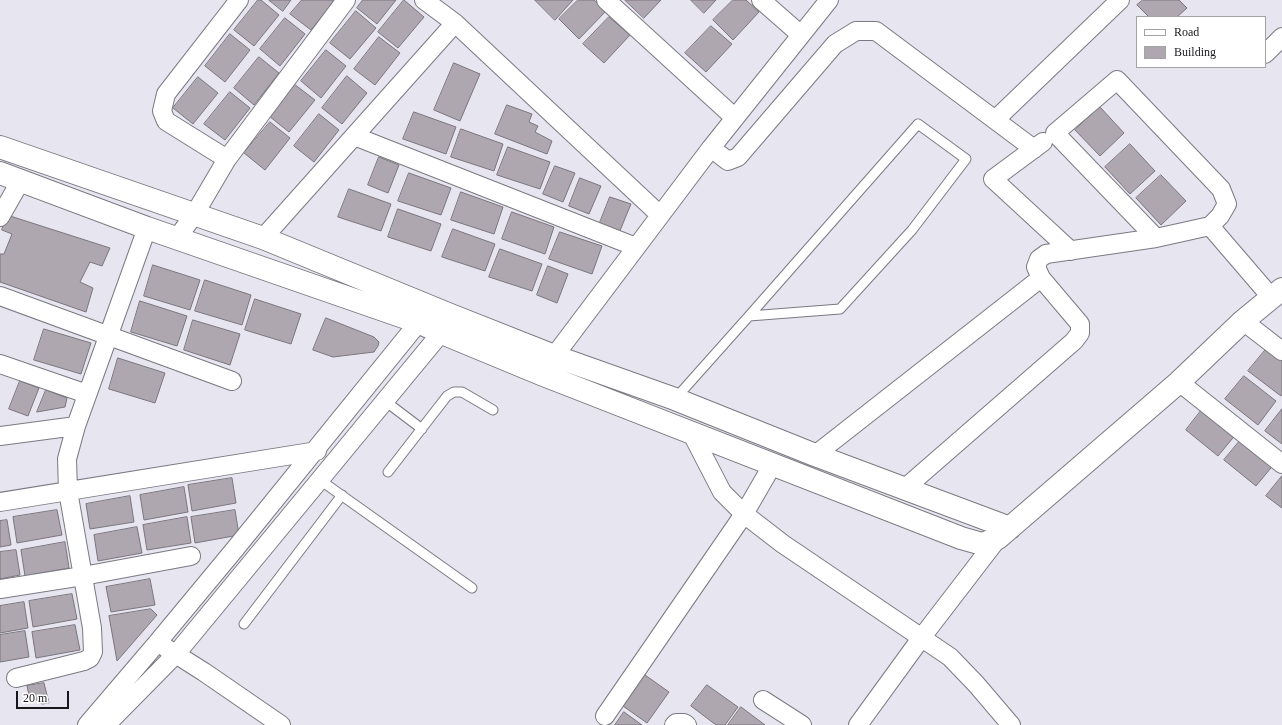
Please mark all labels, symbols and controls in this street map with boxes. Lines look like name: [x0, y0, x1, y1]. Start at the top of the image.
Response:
legend: [1136, 16, 1266, 68]
text: Road: [1174, 25, 1199, 39]
text: Building: [1174, 45, 1216, 59]
scale bar: [18, 683, 71, 709]
text: 20 m: [23, 691, 47, 705]

